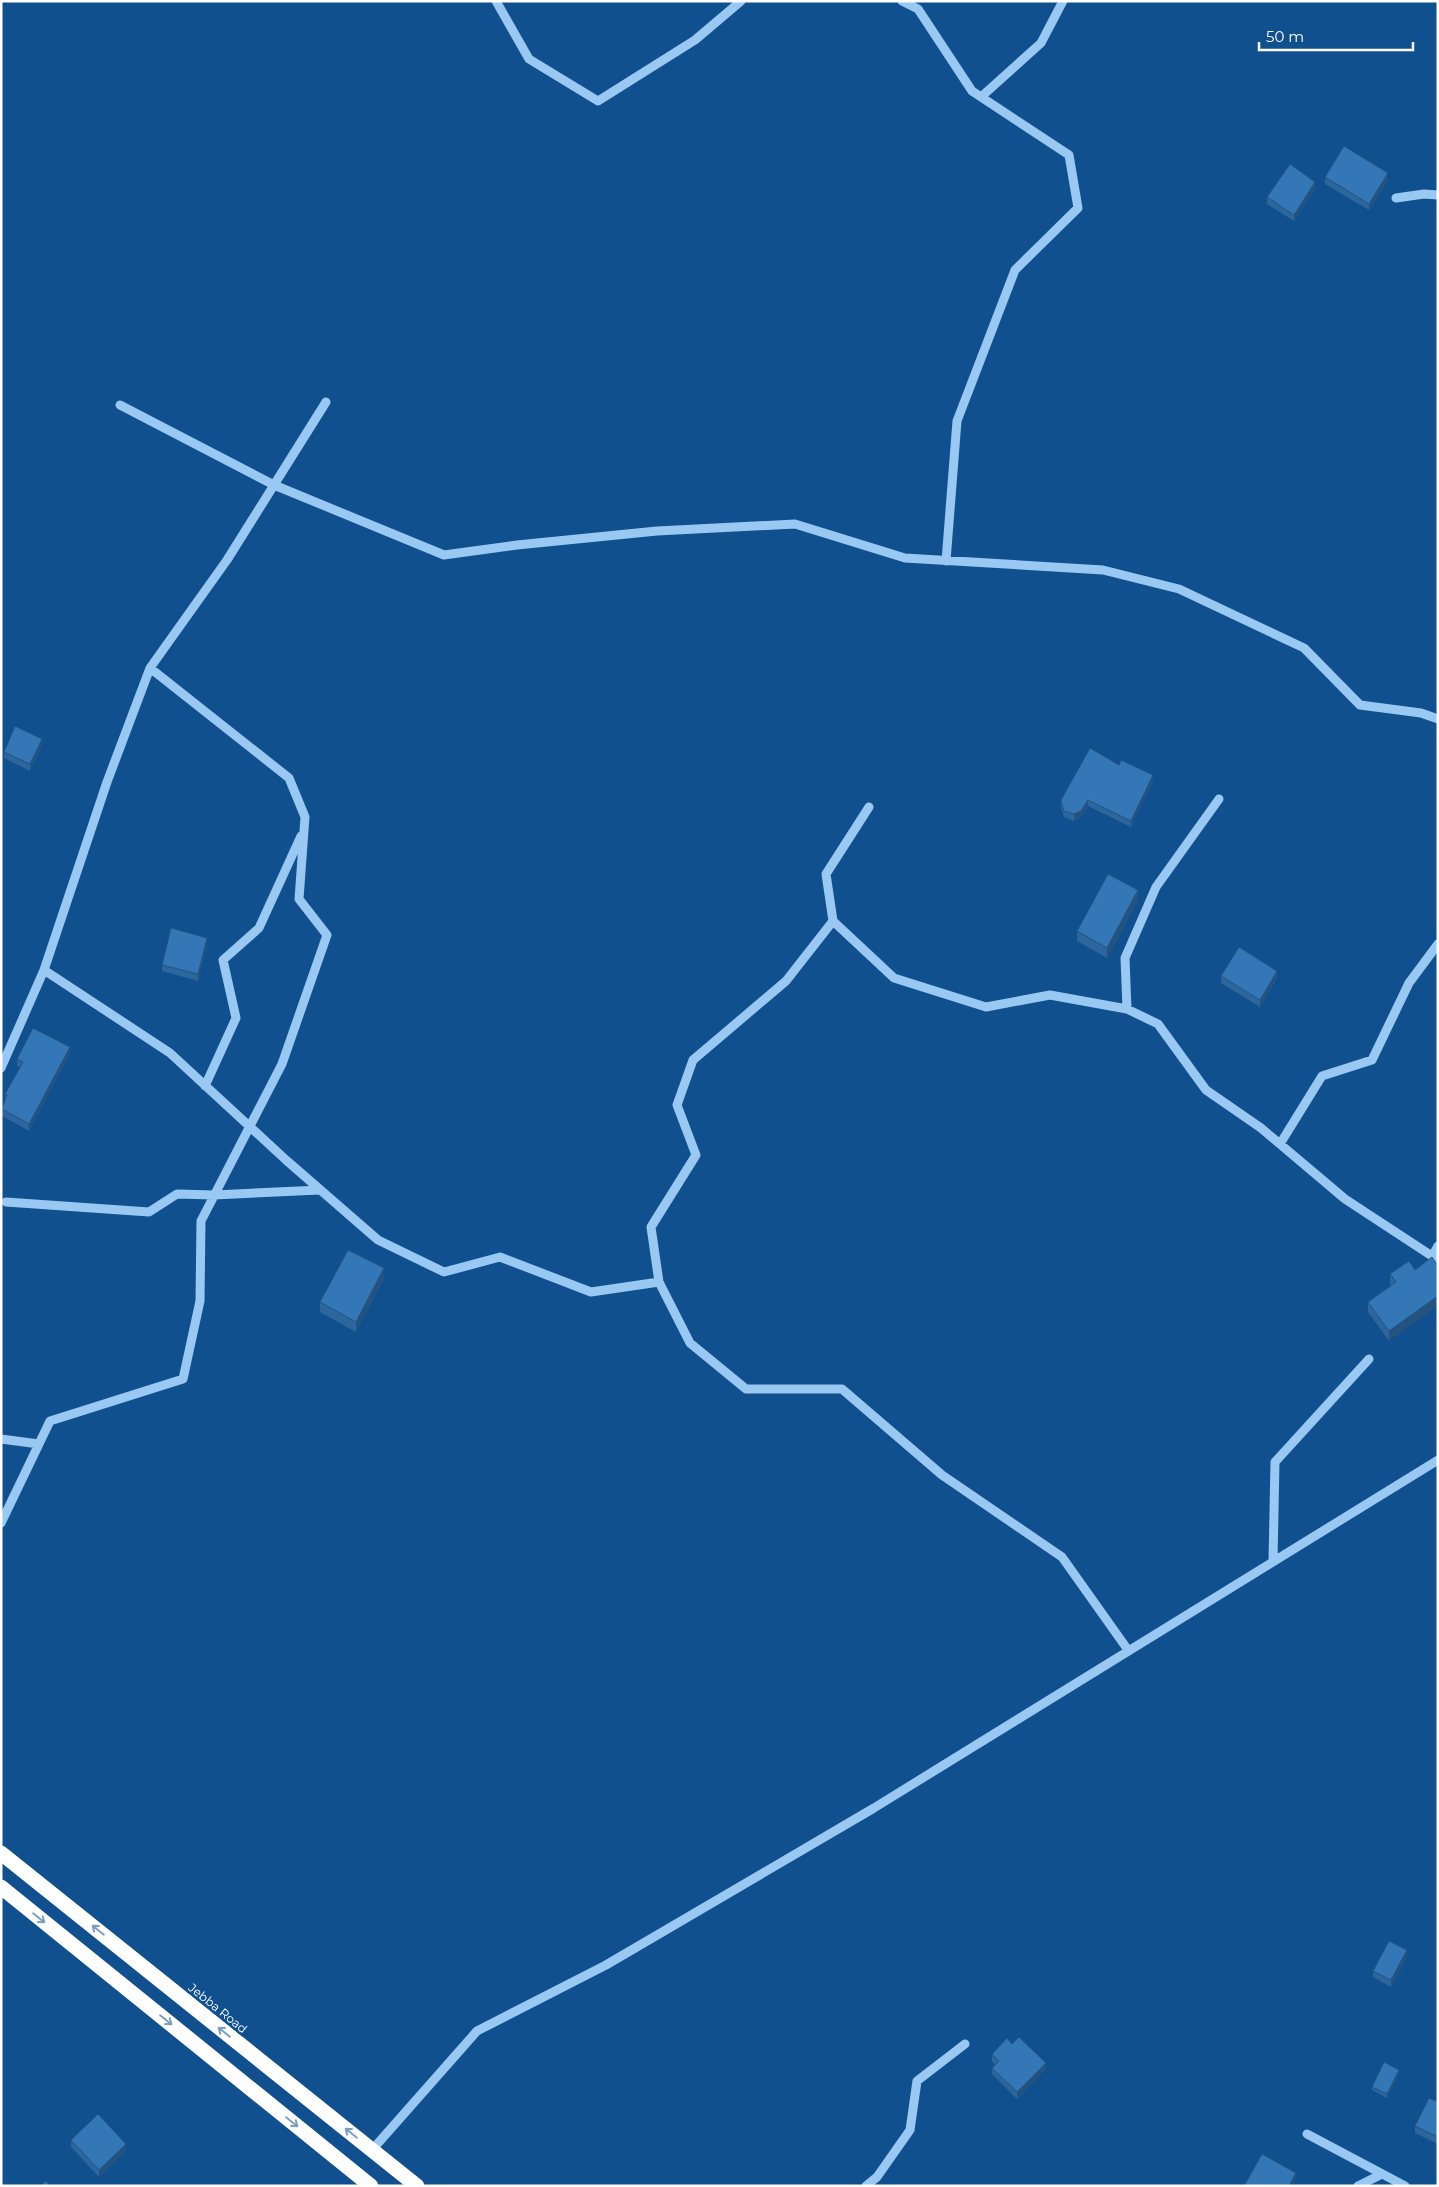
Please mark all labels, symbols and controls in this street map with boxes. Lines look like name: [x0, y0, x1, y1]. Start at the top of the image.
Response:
scale bar: [1259, 20, 1413, 52]
text: 50 m: [1266, 27, 1304, 46]
one-way arrow: [32, 1912, 45, 1923]
one-way arrow: [91, 1925, 104, 1936]
street label: Jebba Road: [185, 1979, 250, 2036]
one-way arrow: [159, 2014, 172, 2025]
one-way arrow: [218, 2027, 231, 2038]
one-way arrow: [285, 2117, 298, 2128]
one-way arrow: [345, 2128, 358, 2139]

